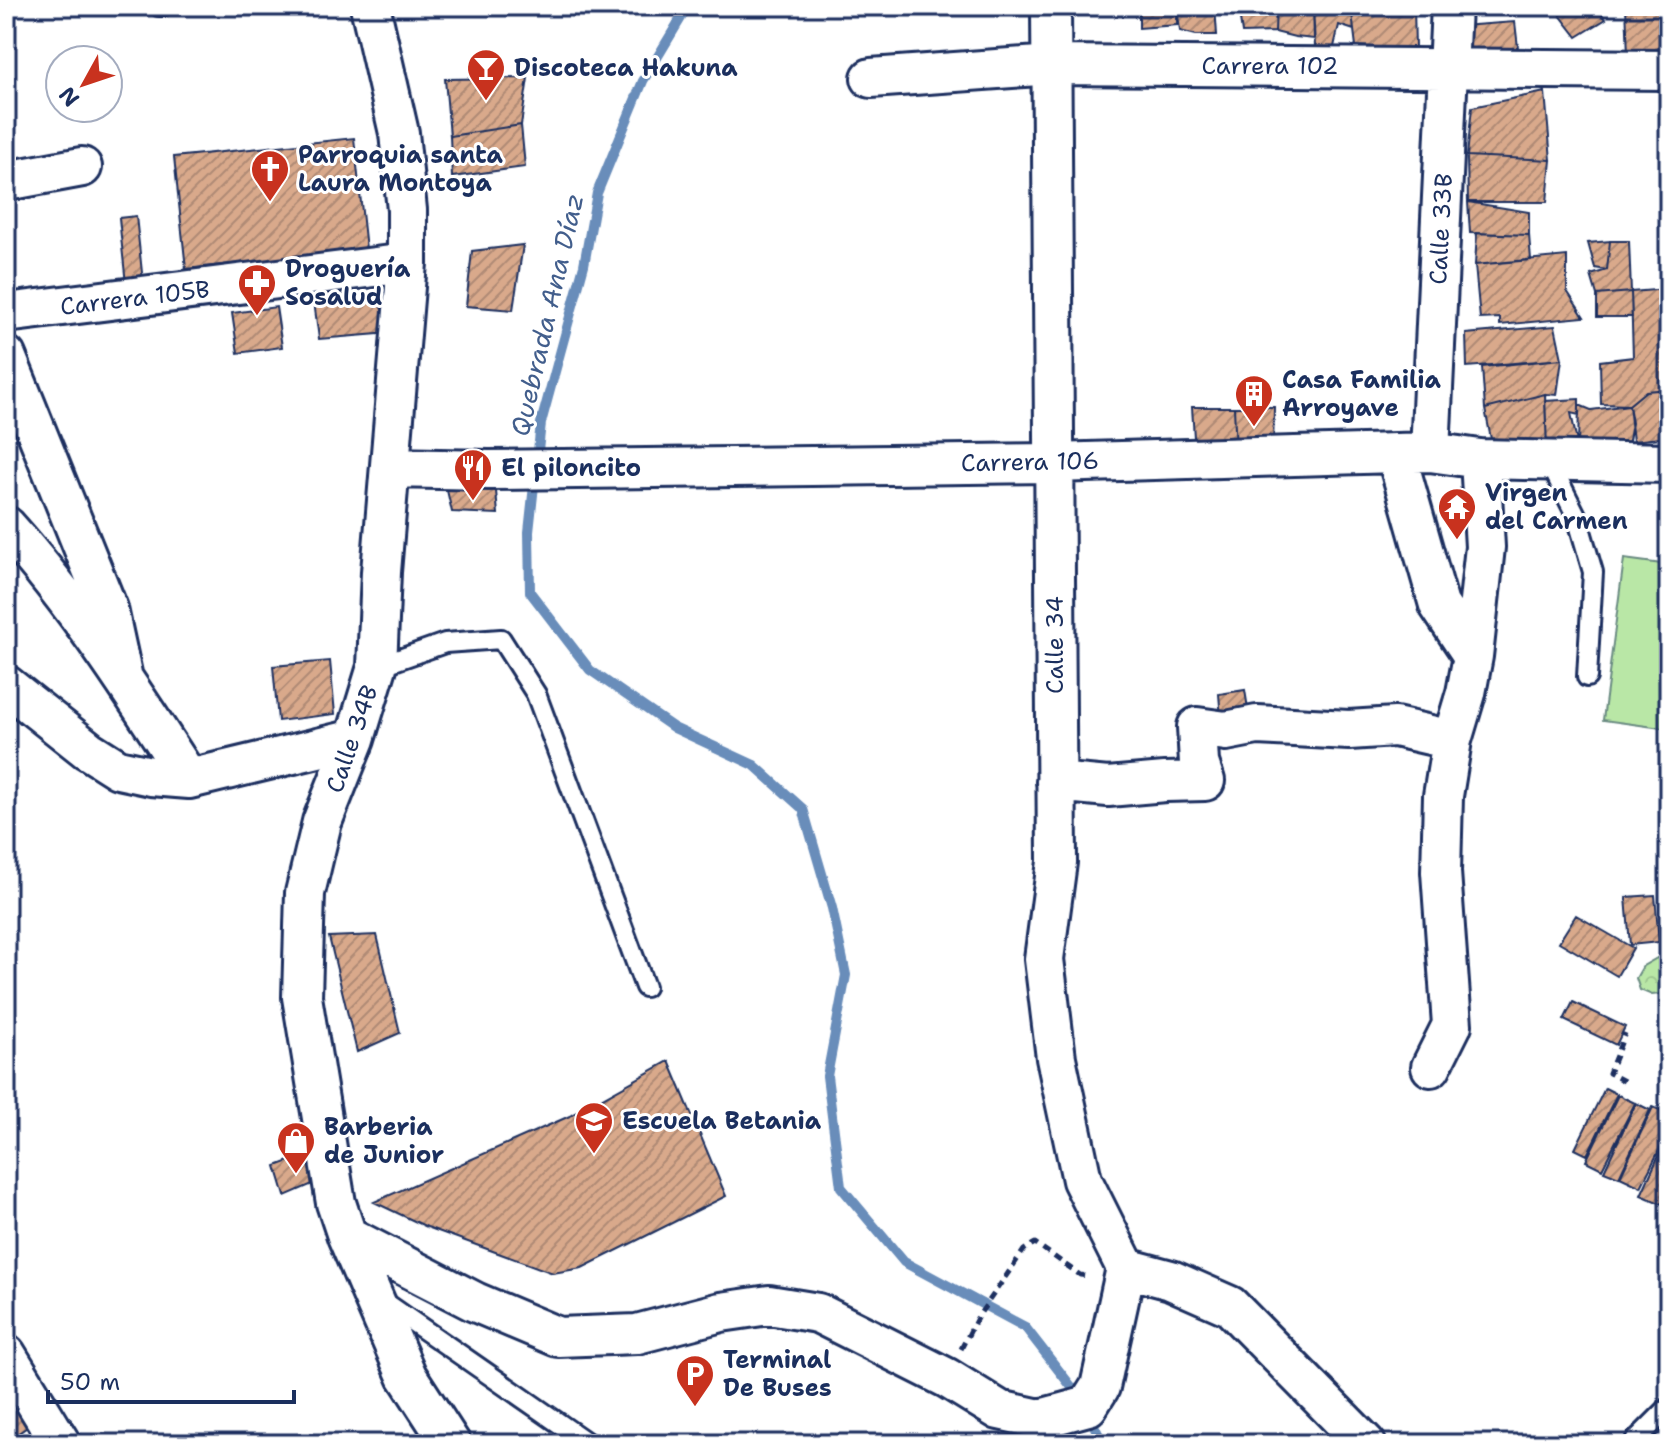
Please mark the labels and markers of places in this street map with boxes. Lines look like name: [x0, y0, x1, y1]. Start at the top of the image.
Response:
bar icon: Discoteca Hakuna: [465, 47, 507, 102]
place label: Discoteca Hakuna: [514, 52, 738, 84]
place label: Parroquia santa Laura Montoya: [298, 139, 504, 199]
church icon: Parroquia santa Laura Montoya: [249, 148, 291, 203]
place label: Droguería Sosalud: [285, 253, 411, 313]
pharmacy icon: Droguería Sosalud: [236, 262, 278, 317]
place label: Casa Familia Arroyave: [1282, 364, 1442, 424]
building icon: Casa Familia Arroyave: [1233, 373, 1275, 428]
restaurant icon: El piloncito: [452, 447, 494, 502]
place label: El piloncito: [501, 452, 641, 484]
place label: Virgen del Carmen: [1485, 477, 1628, 537]
temple icon: Virgen del Carmen: [1436, 486, 1478, 541]
school or university icon: Escuela Betania: [573, 1100, 615, 1155]
place label: Escuela Betania: [622, 1105, 822, 1137]
place label: Barberia de Junior: [324, 1111, 444, 1171]
shop icon: Barberia de Junior: [275, 1120, 317, 1175]
place label: Terminal De Buses: [723, 1344, 832, 1404]
parking icon: Terminal De Buses: [674, 1353, 716, 1408]

